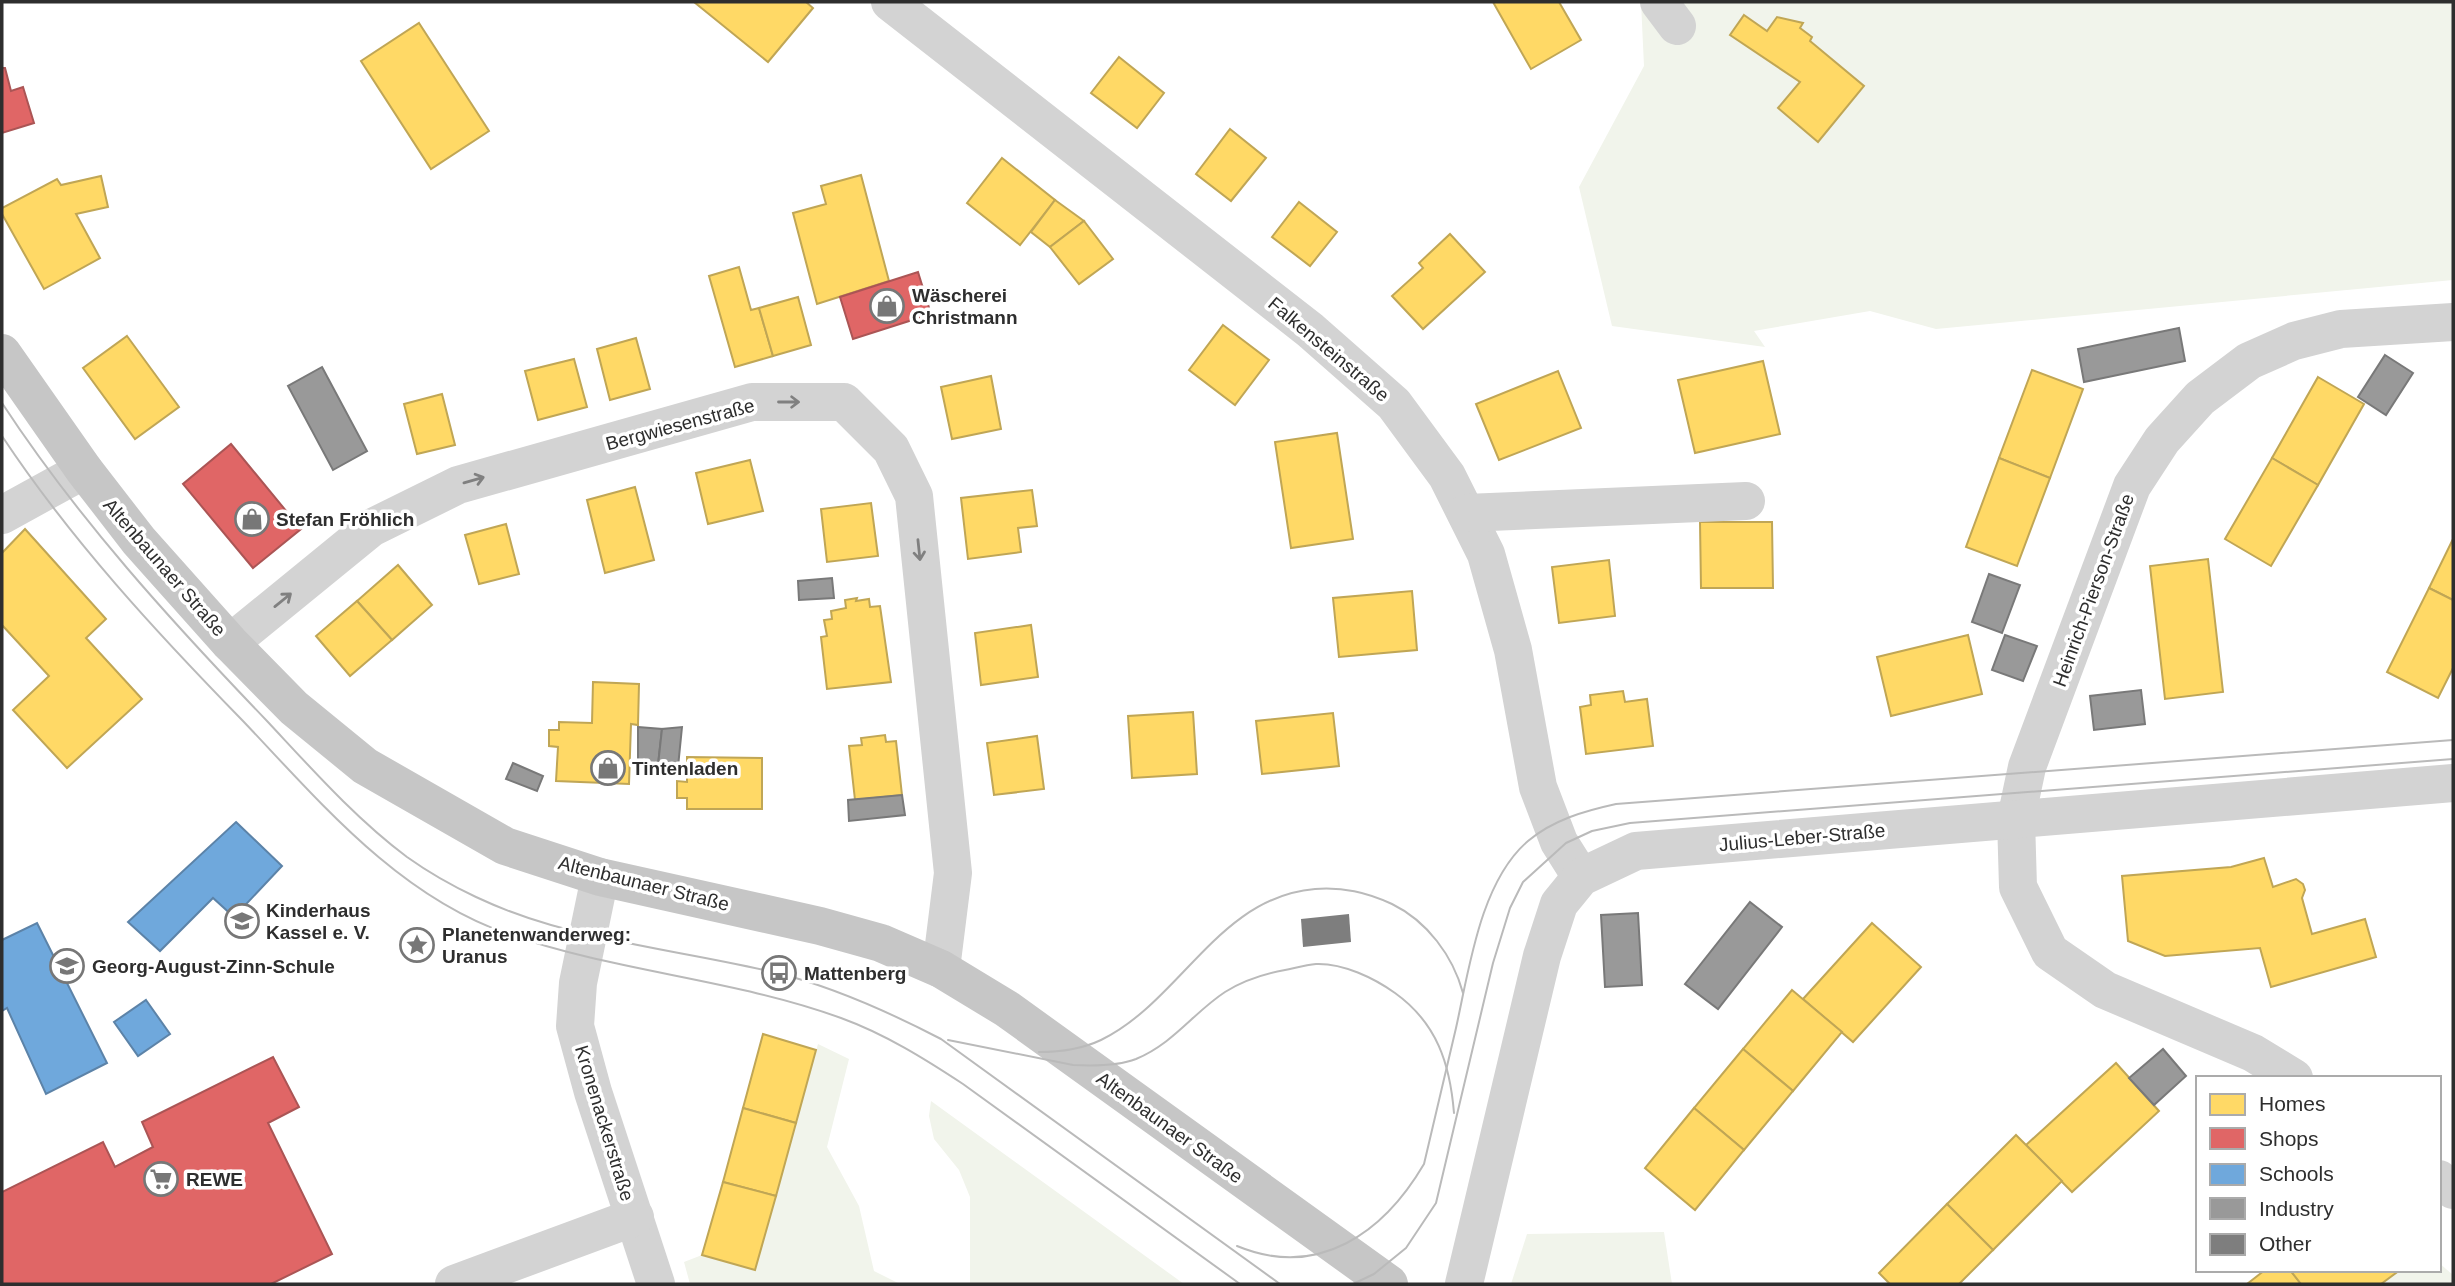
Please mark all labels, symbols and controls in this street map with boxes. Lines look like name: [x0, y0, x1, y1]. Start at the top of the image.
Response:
place label: Wäscherei Christmann: [912, 285, 1018, 328]
shop icon: Wäscherei Christmann: [868, 287, 906, 325]
street label: Falkensteinstraße: [1264, 293, 1393, 406]
street label: Bergwiesenstraße: [603, 395, 757, 454]
one-way arrow: [777, 395, 800, 409]
one-way arrow: [462, 473, 485, 486]
street label: Heinrich-Pierson-Straße: [2049, 491, 2138, 690]
street label: Altenbaunaer Straße: [99, 494, 230, 640]
shop icon: Stefan Fröhlich: [233, 500, 271, 538]
place label: Stefan Fröhlich: [276, 509, 414, 530]
one-way arrow: [913, 538, 926, 560]
one-way arrow: [274, 592, 292, 607]
shop icon: Tintenladen: [589, 749, 627, 787]
place label: Tintenladen: [632, 758, 738, 779]
street label: Julius-Leber-Straße: [1718, 820, 1886, 855]
street label: Altenbaunaer Straße: [556, 852, 731, 915]
place label: Kinderhaus Kassel e. V.: [266, 900, 371, 943]
school or university icon: Kinderhaus Kassel e. V.: [223, 902, 261, 940]
place label: Planetenwanderweg: Uranus: [442, 924, 631, 967]
place icon: Planetenwanderweg: Uranus: [398, 926, 436, 964]
school or university icon: Georg-August-Zinn-Schule: [48, 947, 86, 985]
bus stop icon: Mattenberg: [760, 954, 798, 992]
place label: Georg-August-Zinn-Schule: [92, 956, 335, 977]
place label: Mattenberg: [804, 963, 906, 984]
street label: Kronenackerstraße: [571, 1043, 638, 1203]
street label: Altenbaunaer Straße: [1093, 1067, 1247, 1187]
legend: [2196, 1076, 2441, 1272]
text: Homes: [2259, 1092, 2326, 1115]
text: Shops: [2259, 1127, 2319, 1150]
supermarket icon: REWE: [142, 1160, 180, 1198]
text: Schools: [2259, 1162, 2334, 1185]
place label: REWE: [186, 1169, 243, 1190]
text: Industry: [2259, 1197, 2334, 1220]
text: Other: [2259, 1232, 2312, 1255]

